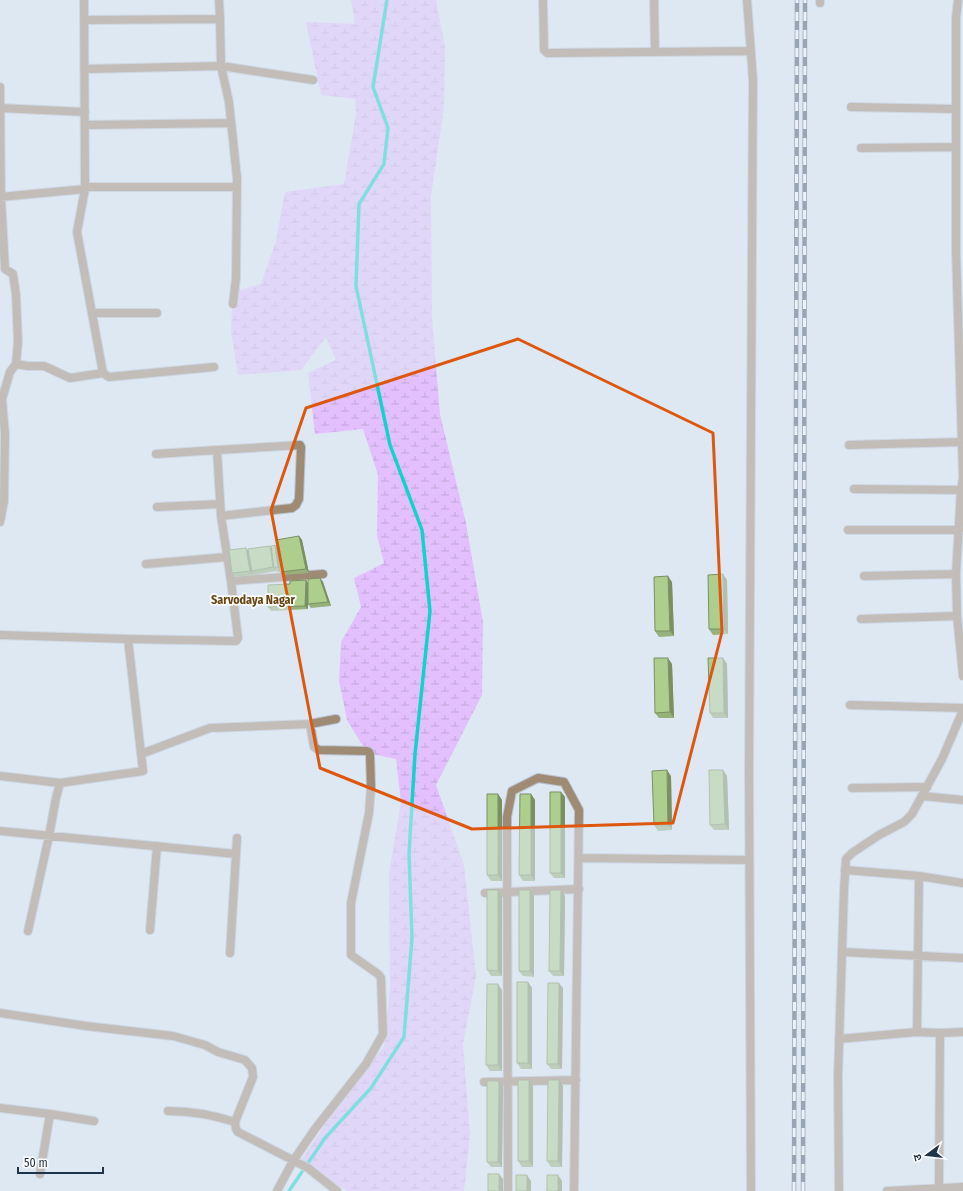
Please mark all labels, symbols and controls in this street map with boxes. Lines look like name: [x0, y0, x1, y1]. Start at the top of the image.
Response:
district label: Sarvodaya Nagar: [211, 593, 296, 607]
north arrow: [907, 1135, 947, 1175]
scale bar: [18, 1149, 103, 1175]
text: उ: [911, 1152, 925, 1162]
text: 50 m: [24, 1156, 48, 1170]

